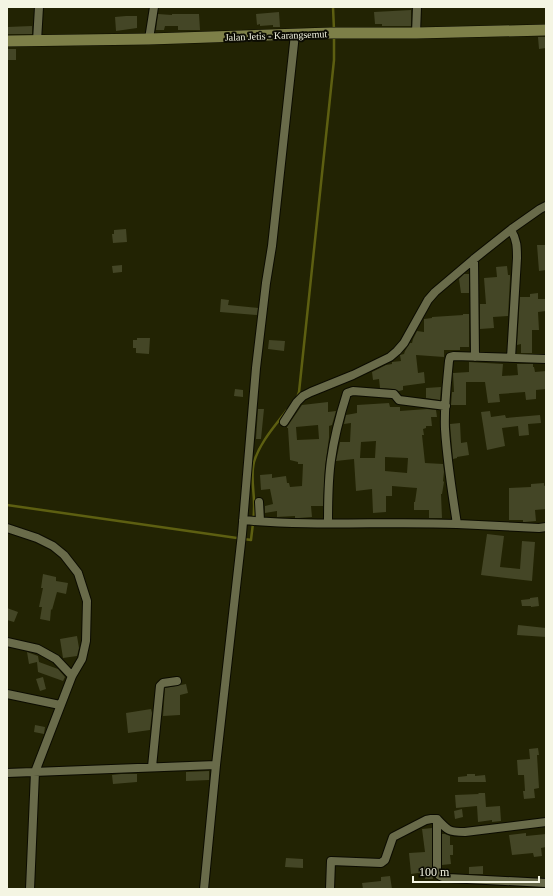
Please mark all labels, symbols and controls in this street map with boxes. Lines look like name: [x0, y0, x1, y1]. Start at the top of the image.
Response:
street label: Jalan Jetis - Karangsemut: [225, 28, 328, 43]
scale bar: [413, 858, 539, 884]
text: 100 m: [419, 865, 450, 879]

